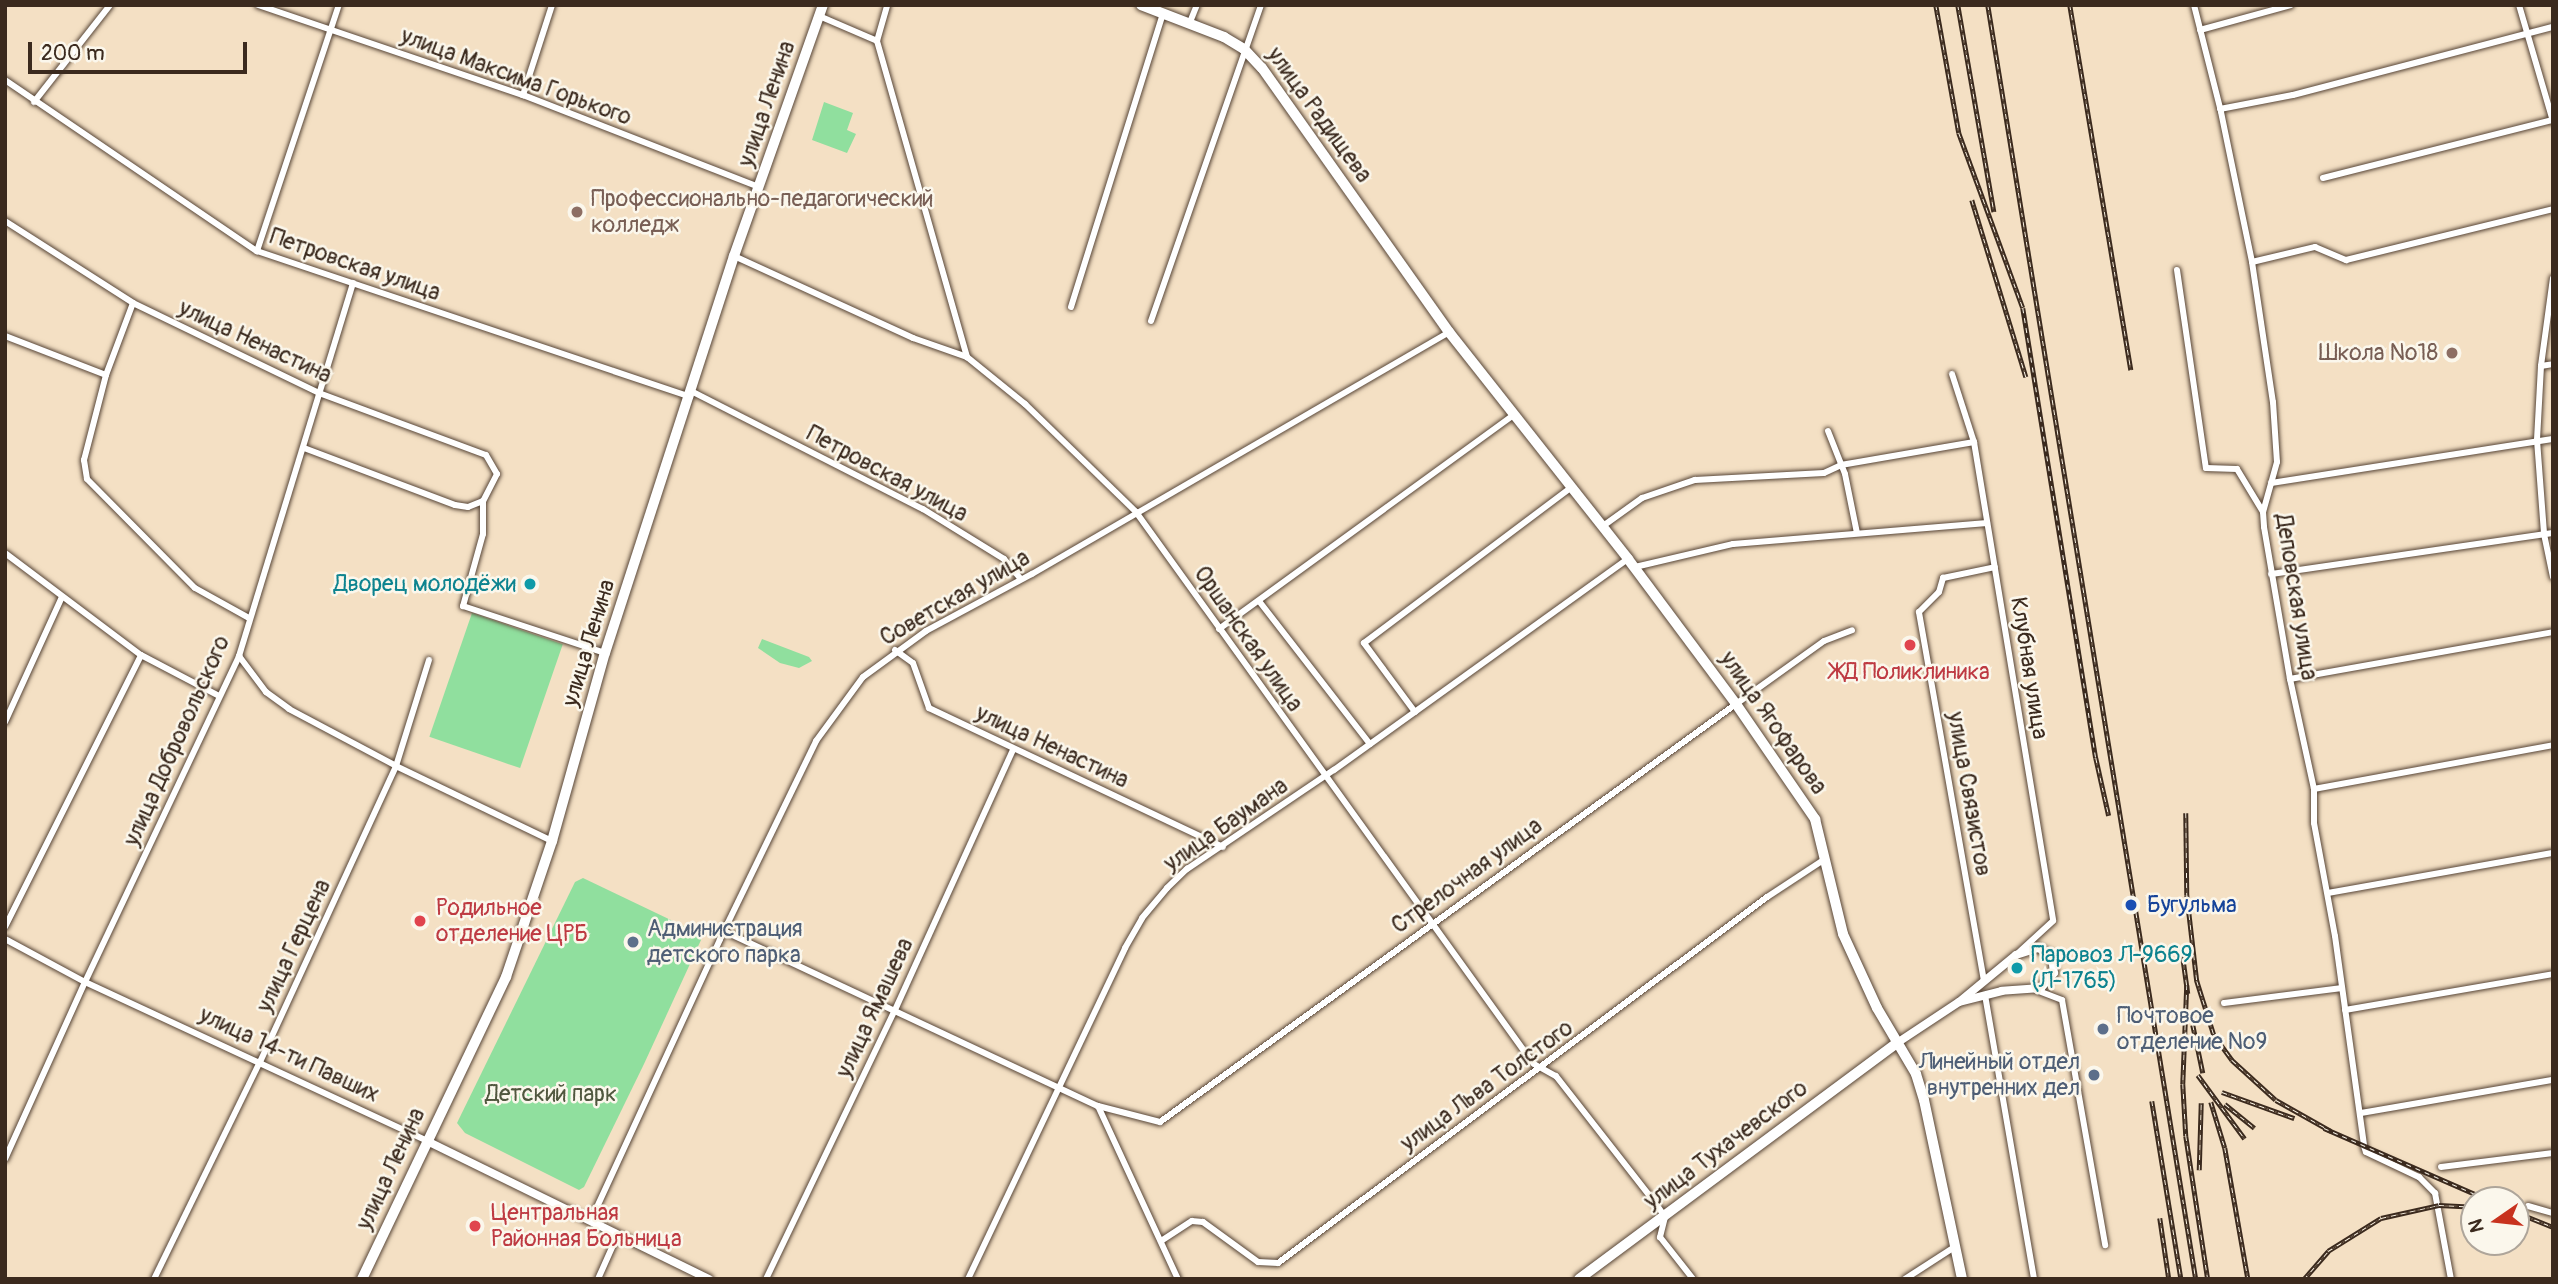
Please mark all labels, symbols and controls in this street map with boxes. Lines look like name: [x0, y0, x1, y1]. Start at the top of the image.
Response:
street label: улица Максима Горького: [397, 22, 635, 132]
scale bar: [32, 28, 250, 72]
street label: улица Ленина: [733, 37, 801, 171]
text: 200 m: [41, 40, 105, 67]
street label: улица Радищева: [1261, 42, 1377, 188]
place label: Профессионально-педагогический колледж: [591, 185, 934, 239]
marker: Профессионально-педагогический колледж: [569, 204, 585, 220]
street label: Петровская улица: [266, 223, 444, 307]
street label: улица Ненастина: [174, 295, 336, 389]
place label: Школа №18: [2319, 339, 2438, 367]
marker: Школа №18: [2444, 345, 2460, 361]
street label: Петровская улица: [802, 420, 972, 528]
street label: Деповская улица: [2269, 512, 2323, 682]
street label: Советская улица: [875, 544, 1035, 652]
street label: Оршанская улица: [1188, 561, 1308, 717]
place label: Дворец молодёжи: [334, 570, 516, 598]
marker: Дворец молодёжи: [522, 576, 538, 592]
street label: улица Ленина: [557, 576, 621, 710]
street label: Клубная улица: [2004, 595, 2054, 741]
street label: улица Добровольского: [118, 632, 236, 850]
marker: ЖД Поликлиника: [1900, 635, 1920, 655]
street label: улица Ягофарова: [1714, 646, 1832, 800]
place label: ЖД Поликлиника: [1830, 658, 1990, 686]
street label: улица Ненастина: [971, 700, 1133, 794]
street label: улица Связистов: [1941, 710, 1997, 878]
street label: улица Баумана: [1159, 772, 1293, 878]
street label: Стрелочная улица: [1386, 812, 1548, 940]
street label: улица Герцена: [251, 875, 337, 1017]
place label: Бугульма: [2147, 891, 2237, 919]
place label: Родильное отделение ЦРБ: [436, 894, 588, 948]
marker: Бугульма: [2121, 895, 2141, 915]
marker: Родильное отделение ЦРБ: [410, 911, 430, 931]
place label: Администрация детского парка: [647, 915, 803, 969]
marker: Администрация детского парка: [625, 934, 641, 950]
street label: улица Ямашева: [831, 934, 919, 1082]
place label: Паровоз Л-9669 (Л-1765): [2031, 941, 2193, 995]
marker: Паровоз Л-9669 (Л-1765): [2009, 960, 2025, 976]
street label: улица 14-ти Павших: [195, 1001, 383, 1109]
place label: Почтовое отделение №9: [2117, 1002, 2267, 1056]
street label: улица Льва Толстого: [1395, 1014, 1579, 1158]
marker: Почтовое отделение №9: [2095, 1021, 2111, 1037]
place label: Линейный отдел внутренних дел: [1919, 1048, 2080, 1102]
marker: Линейный отдел внутренних дел: [2086, 1067, 2102, 1083]
street label: улица Тухачевского: [1639, 1075, 1813, 1215]
park label: Детский парк: [485, 1080, 617, 1108]
street label: улица Ленина: [351, 1104, 431, 1234]
north arrow: [2460, 1186, 2530, 1256]
place label: Центральная Районная Больница: [491, 1199, 682, 1253]
marker: Центральная Районная Больница: [465, 1216, 485, 1236]
text: N: [2463, 1216, 2490, 1235]

